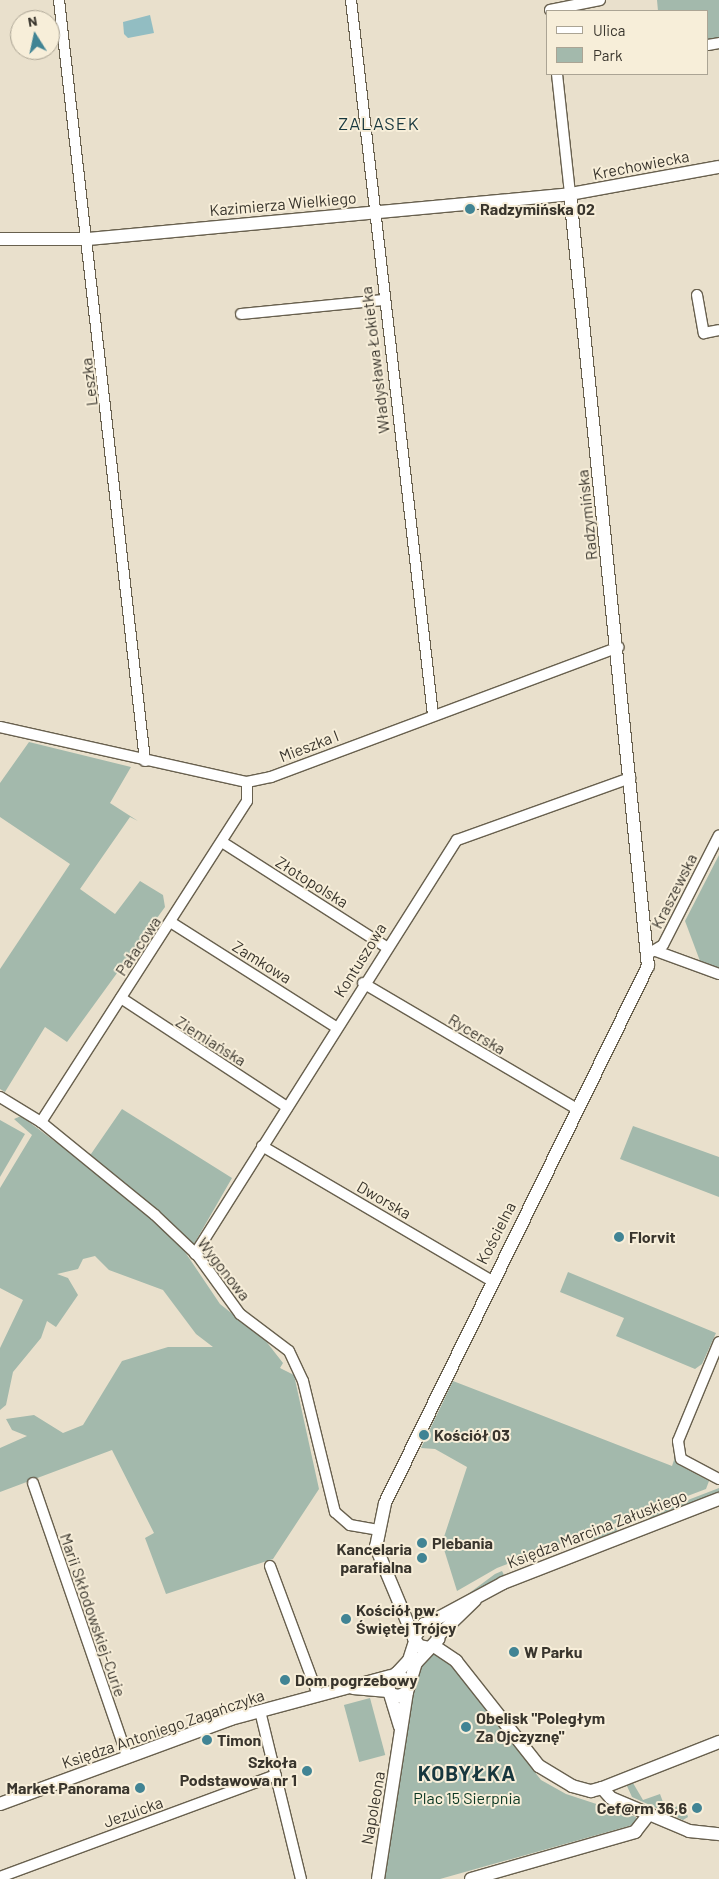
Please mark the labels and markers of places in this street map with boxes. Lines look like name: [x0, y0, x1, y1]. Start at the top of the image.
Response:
place label: Radzymińska 02: [480, 199, 595, 219]
marker: Radzymińska 02: [464, 203, 476, 215]
place label: Florvit: [629, 1227, 676, 1247]
marker: Florvit: [613, 1231, 625, 1243]
place label: Kościół 03: [434, 1425, 510, 1445]
marker: Kościół 03: [418, 1429, 430, 1441]
place label: Plebania: [432, 1533, 493, 1553]
marker: Plebania: [416, 1537, 428, 1549]
place label: Kancelaria parafialna: [337, 1539, 412, 1577]
marker: Kancelaria parafialna: [416, 1552, 428, 1564]
place label: Kościół pw. Świętej Trójcy: [356, 1600, 456, 1638]
marker: Kościół pw. Świętej Trójcy: [340, 1613, 352, 1625]
place label: W Parku: [524, 1642, 582, 1662]
marker: W Parku: [508, 1646, 520, 1658]
place label: Dom pogrzebowy: [295, 1670, 418, 1690]
marker: Dom pogrzebowy: [279, 1674, 291, 1686]
place label: Obelisk "Poległym Za Ojczyznę": [476, 1708, 605, 1746]
marker: Obelisk "Poległym Za Ojczyznę": [460, 1721, 472, 1733]
place label: Timon: [217, 1730, 261, 1750]
marker: Timon: [201, 1734, 213, 1746]
place label: Szkoła Podstawowa nr 1: [180, 1752, 297, 1790]
marker: Szkoła Podstawowa nr 1: [301, 1765, 313, 1777]
place label: Market Panorama: [7, 1778, 130, 1798]
marker: Market Panorama: [134, 1782, 146, 1794]
place label: Cef@rm 36,6: [597, 1798, 687, 1818]
marker: Cef@rm 36,6: [691, 1802, 703, 1814]

